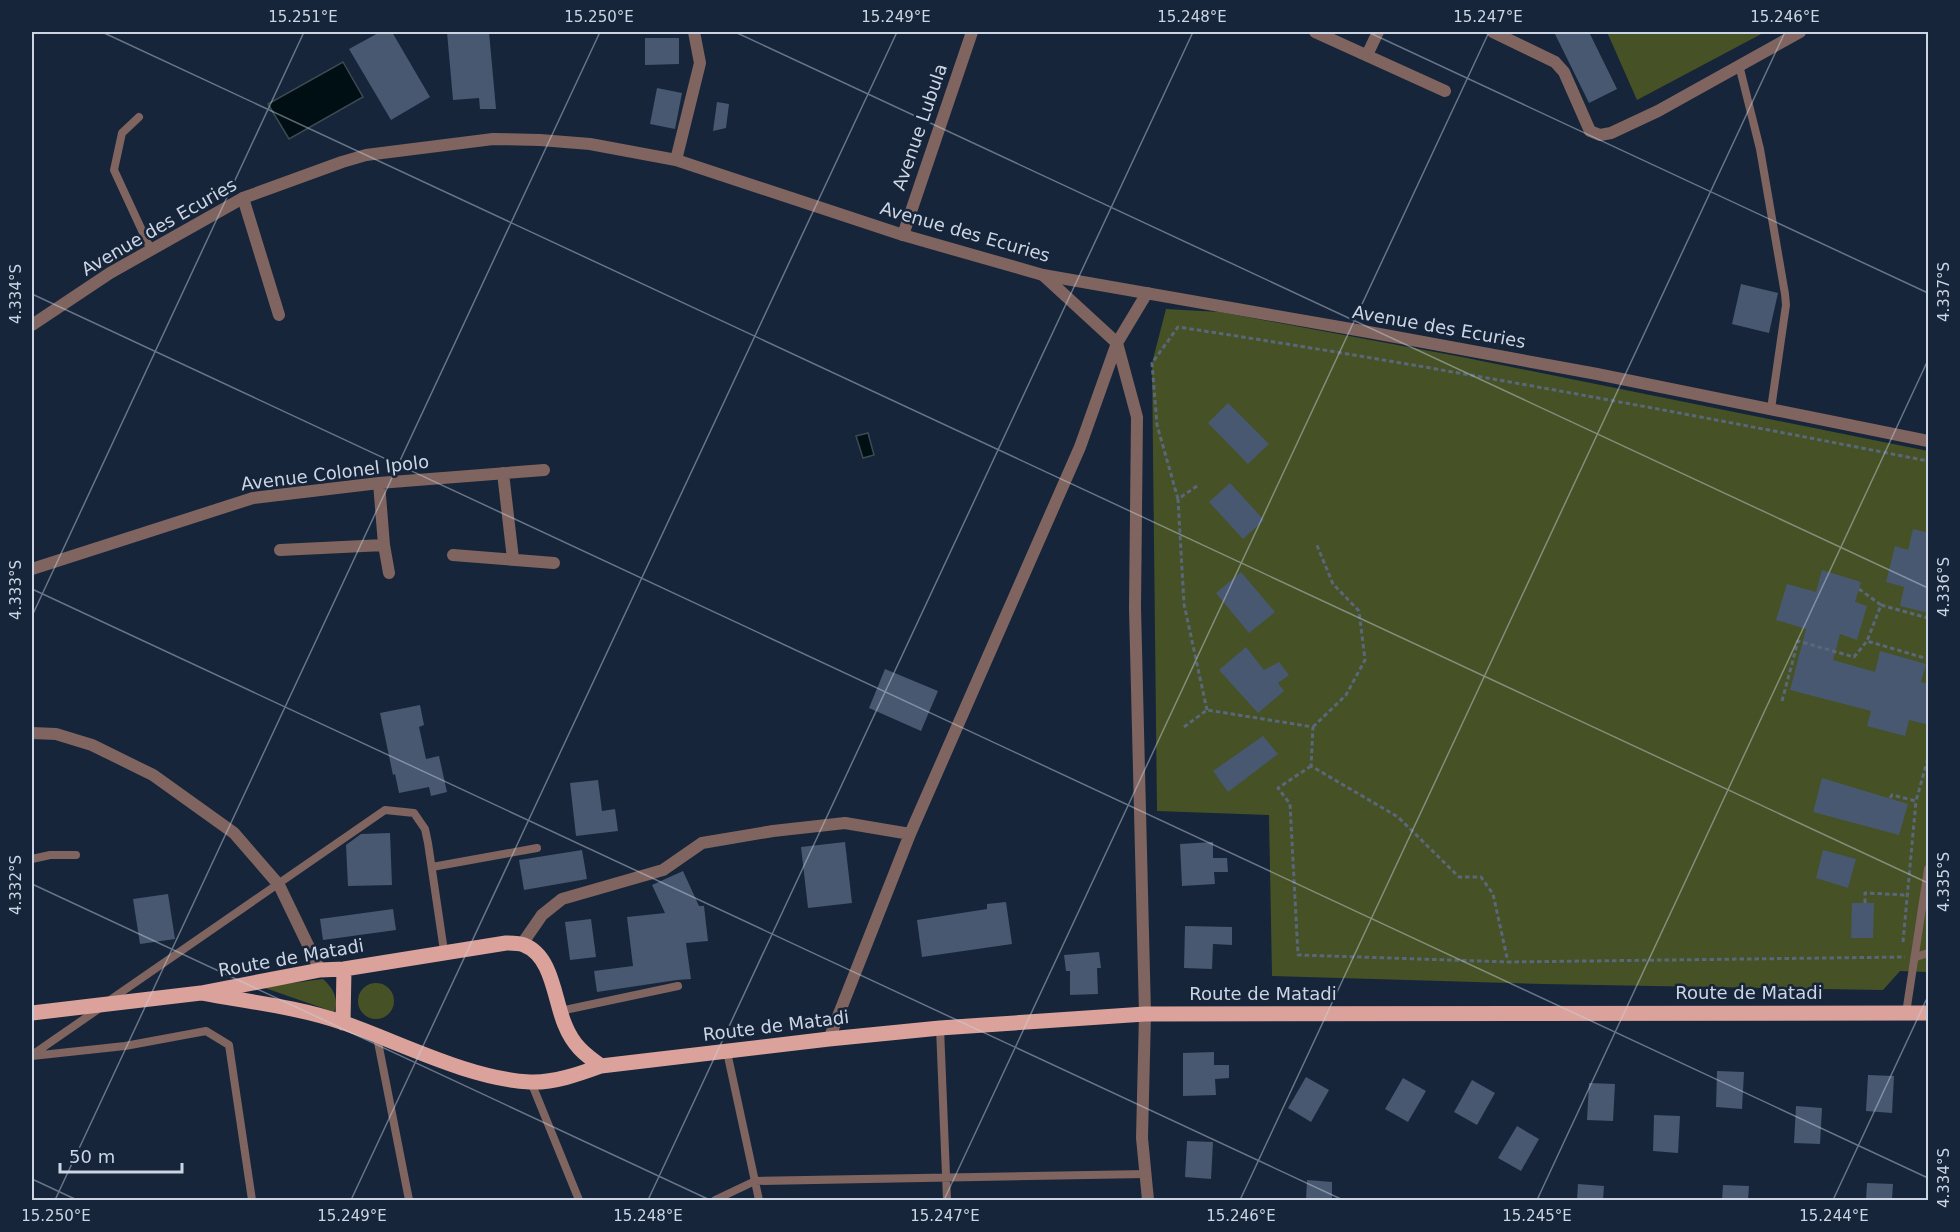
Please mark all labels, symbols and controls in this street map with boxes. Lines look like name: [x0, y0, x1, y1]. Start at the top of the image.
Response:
text: 15.251°E: [268, 8, 338, 26]
text: 15.250°E: [564, 8, 634, 26]
text: 15.249°E: [861, 8, 931, 26]
text: 15.248°E: [1157, 8, 1227, 26]
text: 15.247°E: [1453, 8, 1523, 26]
text: 15.246°E: [1750, 8, 1820, 26]
street label: Avenue Lubula: [888, 61, 951, 193]
street label: Avenue des Ecuries: [77, 174, 240, 280]
street label: Avenue des Ecuries: [878, 197, 1052, 266]
text: 4.337°S: [1935, 262, 1953, 322]
text: 4.334°S: [7, 264, 25, 324]
street label: Avenue des Ecuries: [1351, 301, 1527, 352]
street label: Avenue Colonel Ipolo: [240, 451, 430, 494]
text: 4.336°S: [1935, 557, 1953, 617]
text: 4.333°S: [7, 560, 25, 620]
text: 4.335°S: [1935, 852, 1953, 912]
text: 4.332°S: [7, 855, 25, 915]
street label: Route de Matadi: [217, 934, 365, 981]
street label: Route de Matadi: [1675, 982, 1823, 1003]
street label: Route de Matadi: [1189, 983, 1337, 1004]
street label: Route de Matadi: [702, 1006, 850, 1045]
scale bar: [60, 1136, 182, 1174]
text: 50 m: [69, 1146, 115, 1167]
text: 4.334°S: [1935, 1148, 1953, 1208]
text: 15.250°E: [21, 1207, 91, 1225]
text: 15.249°E: [317, 1207, 387, 1225]
text: 15.248°E: [613, 1207, 683, 1225]
text: 15.247°E: [910, 1207, 980, 1225]
text: 15.246°E: [1206, 1207, 1276, 1225]
text: 15.245°E: [1502, 1207, 1572, 1225]
text: 15.244°E: [1799, 1207, 1869, 1225]

